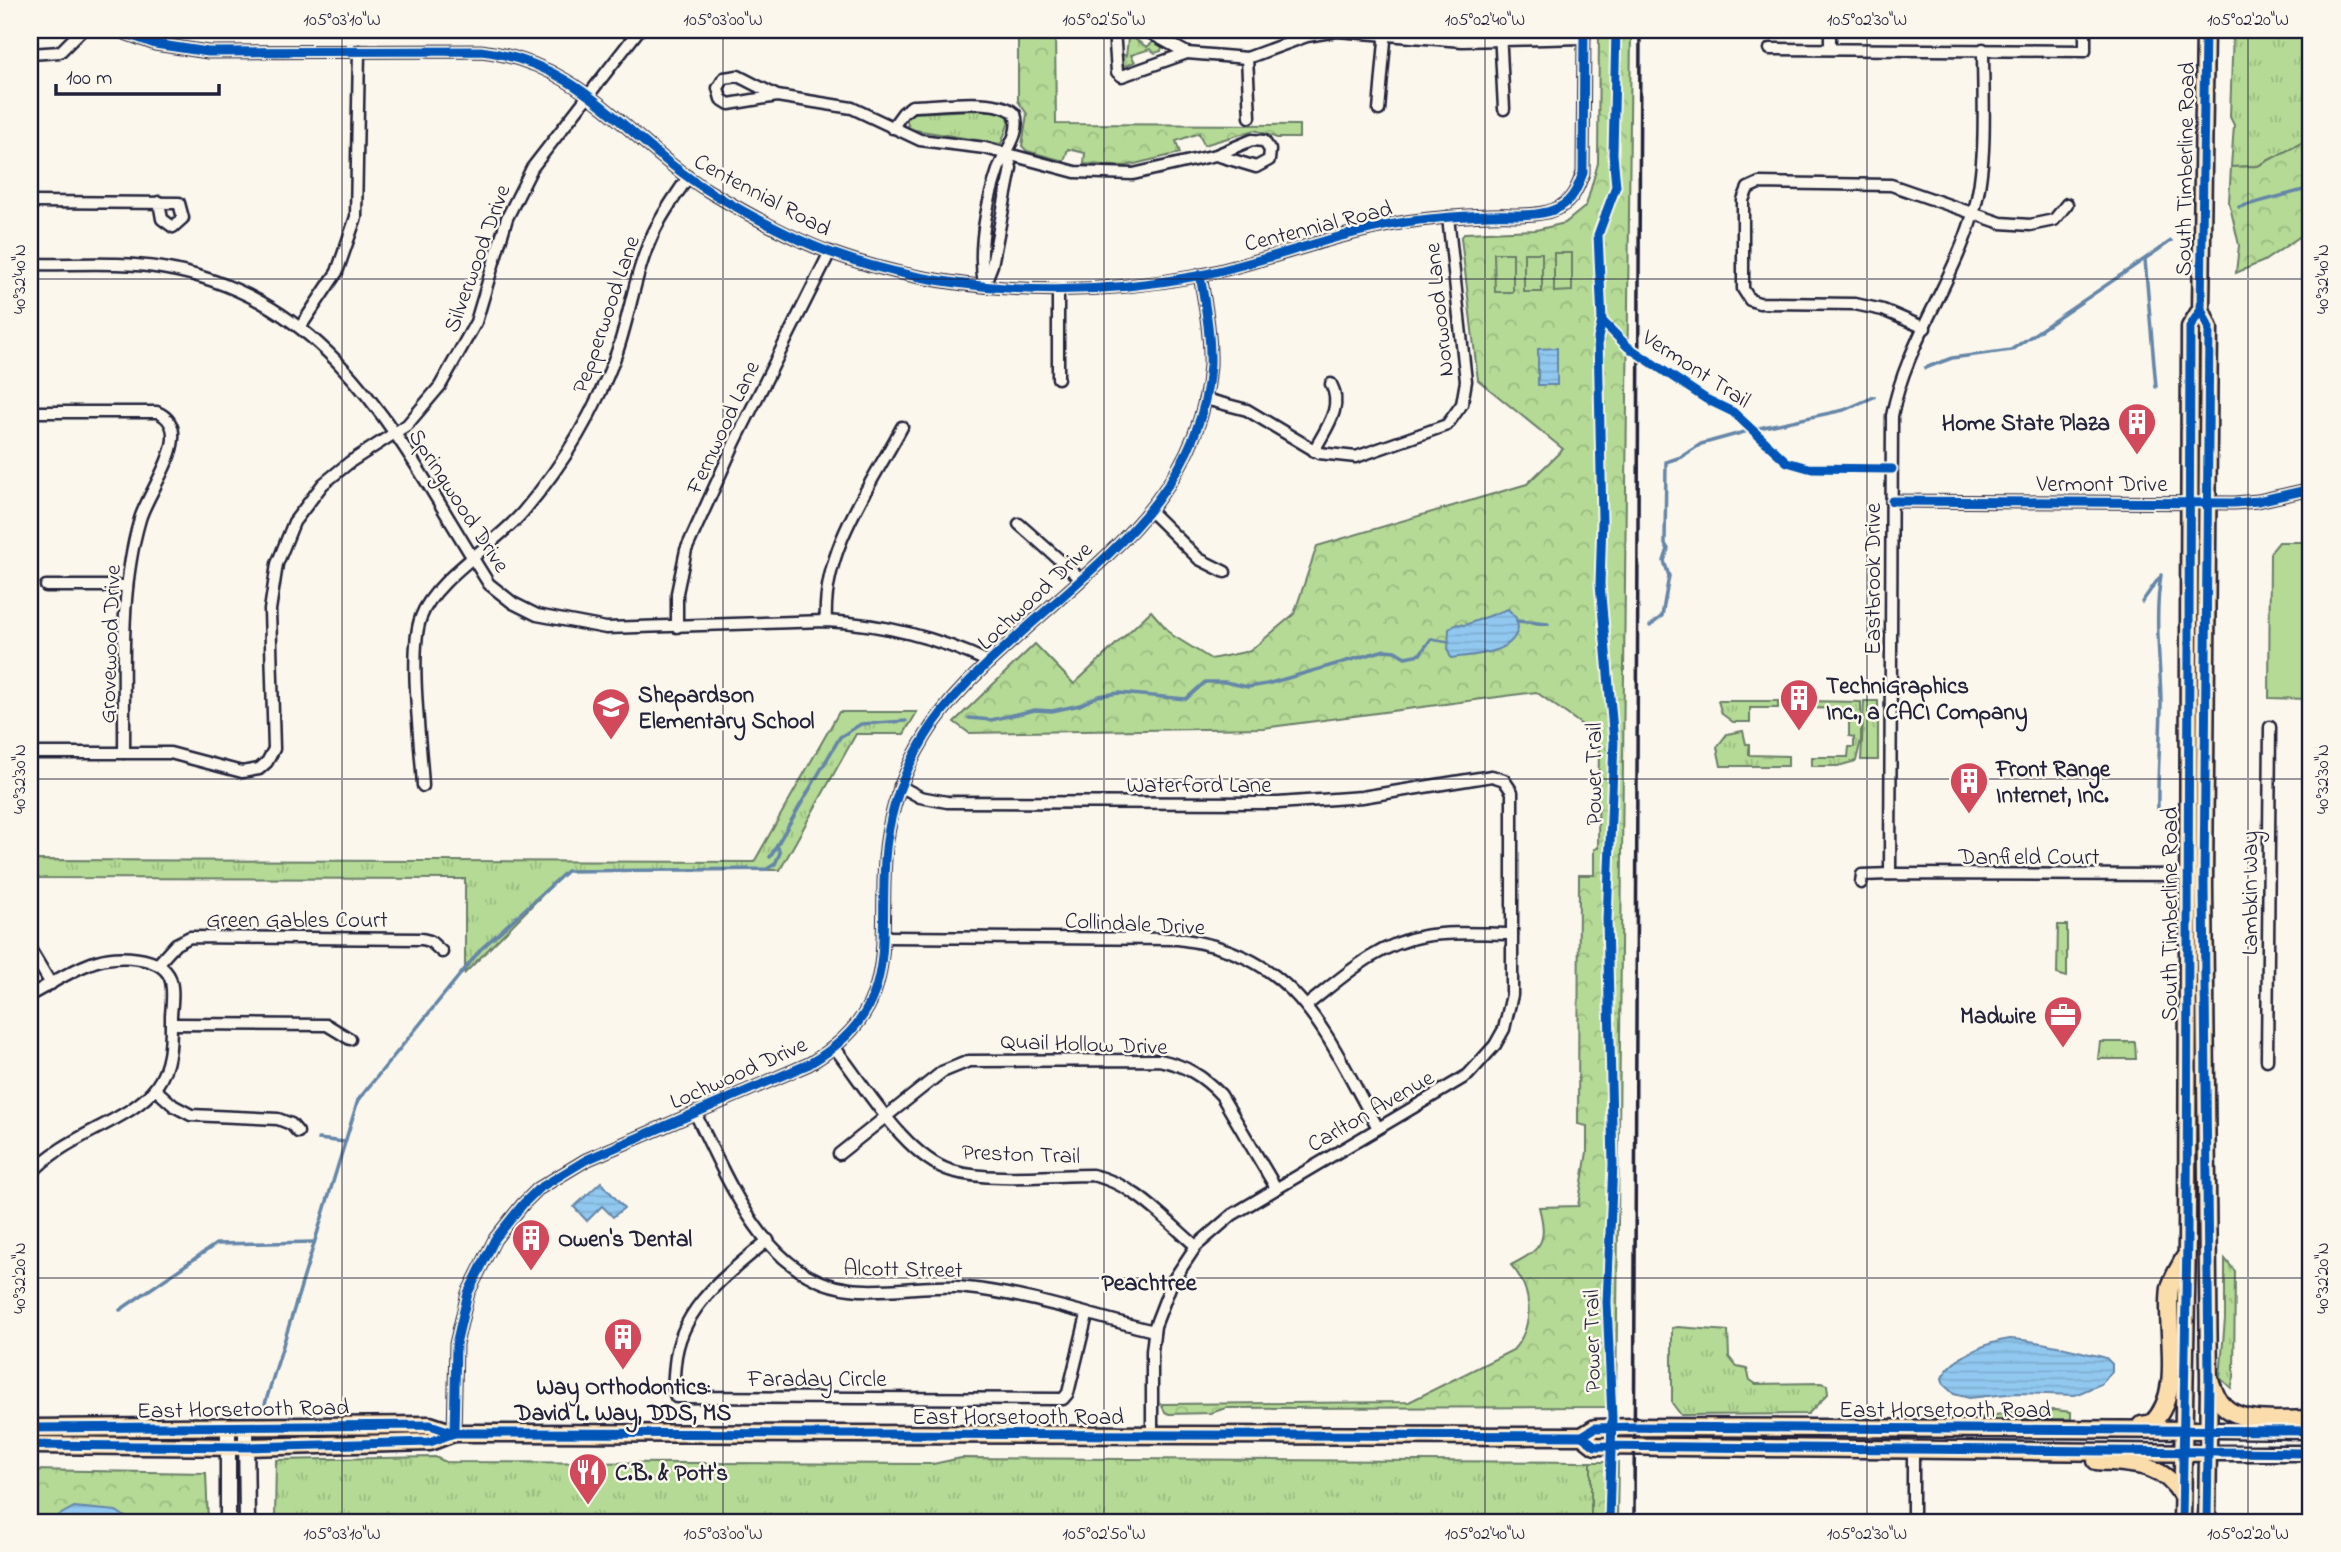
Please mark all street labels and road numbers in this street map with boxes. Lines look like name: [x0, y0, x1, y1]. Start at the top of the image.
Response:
street label: South Timberline Road: [2168, 62, 2205, 277]
street label: Centennial Road: [687, 146, 836, 246]
street label: Silverwood Drive: [436, 180, 521, 337]
street label: Centennial Road: [1241, 193, 1396, 262]
street label: Pepperwood Lane: [565, 231, 650, 398]
street label: Norwood Lane: [1417, 240, 1464, 378]
street label: Vermont Trail: [1634, 322, 1756, 418]
street label: Fernwood Lane: [679, 355, 770, 501]
street label: Springwood Drive: [398, 423, 517, 581]
street label: Vermont Drive: [2036, 469, 2168, 502]
street label: Eastbrook Drive: [1858, 502, 1891, 655]
street label: Lochwood Drive: [971, 534, 1101, 659]
street label: Grovewood Drive: [92, 563, 131, 724]
street label: Power Trail: [1579, 723, 1612, 825]
street label: Waterford Lane: [1126, 770, 1272, 803]
street label: South Timberline Road: [2155, 807, 2188, 1021]
street label: Lambkin Way: [2235, 831, 2270, 955]
street label: Danfield Court: [1958, 842, 2100, 875]
street label: Green Gables Court: [206, 905, 388, 938]
street label: Collindale Drive: [1064, 905, 1207, 946]
street label: Quail Hollow Drive: [1000, 1026, 1169, 1065]
street label: Lochwood Drive: [665, 1029, 814, 1119]
street label: Carlton Avenue: [1302, 1062, 1441, 1162]
street label: Preston Trail: [961, 1137, 1081, 1174]
street label: Alcott Street: [843, 1253, 963, 1288]
street label: Power Trail: [1576, 1289, 1611, 1393]
street label: Faraday Circle: [746, 1364, 887, 1399]
street label: East Horsetooth Road: [137, 1392, 349, 1429]
street label: East Horsetooth Road: [1839, 1395, 2051, 1428]
street label: East Horsetooth Road: [912, 1402, 1124, 1435]

